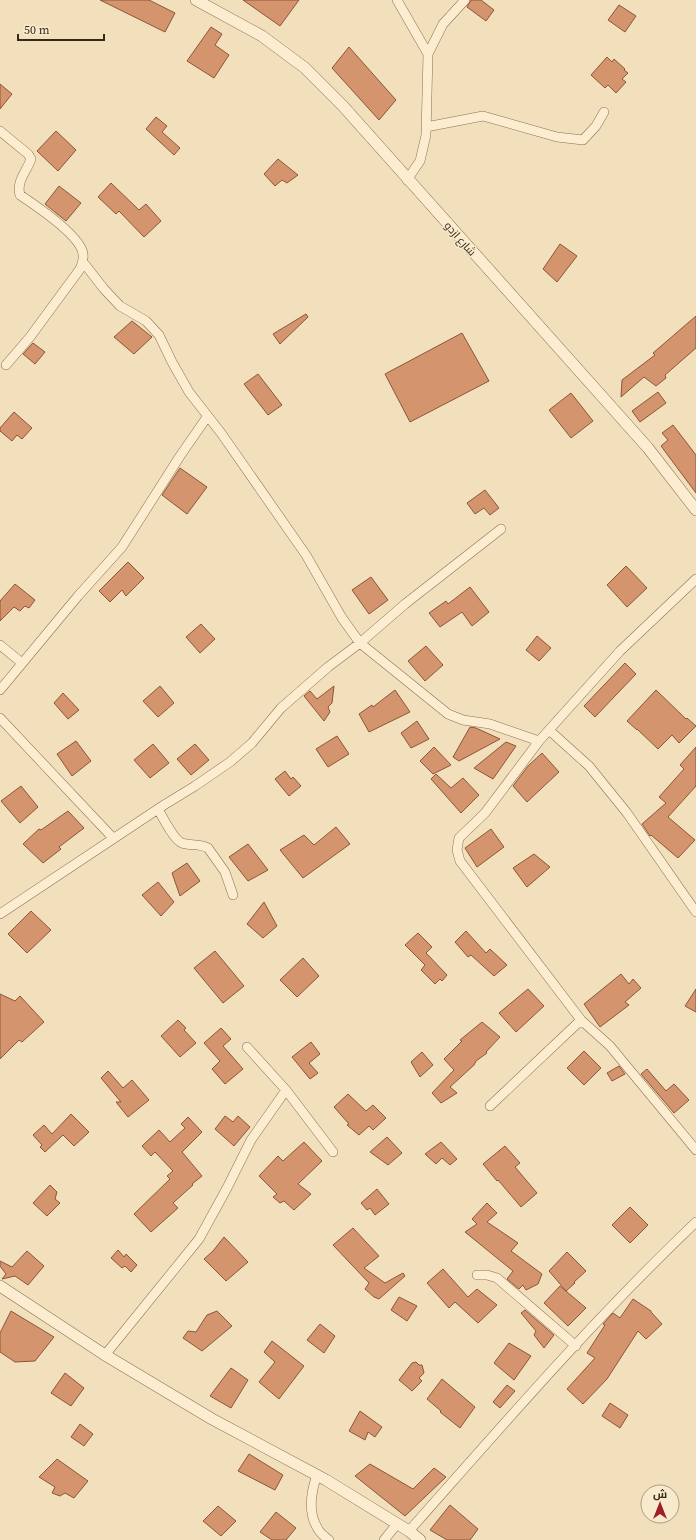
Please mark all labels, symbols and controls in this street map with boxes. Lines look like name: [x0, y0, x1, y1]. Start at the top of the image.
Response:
scale bar: [18, 16, 104, 42]
text: 50 m: [24, 22, 50, 38]
street label: شارع ازدو: [441, 219, 479, 259]
north arrow: [640, 1484, 680, 1524]
text: ش: [653, 1487, 667, 1502]

